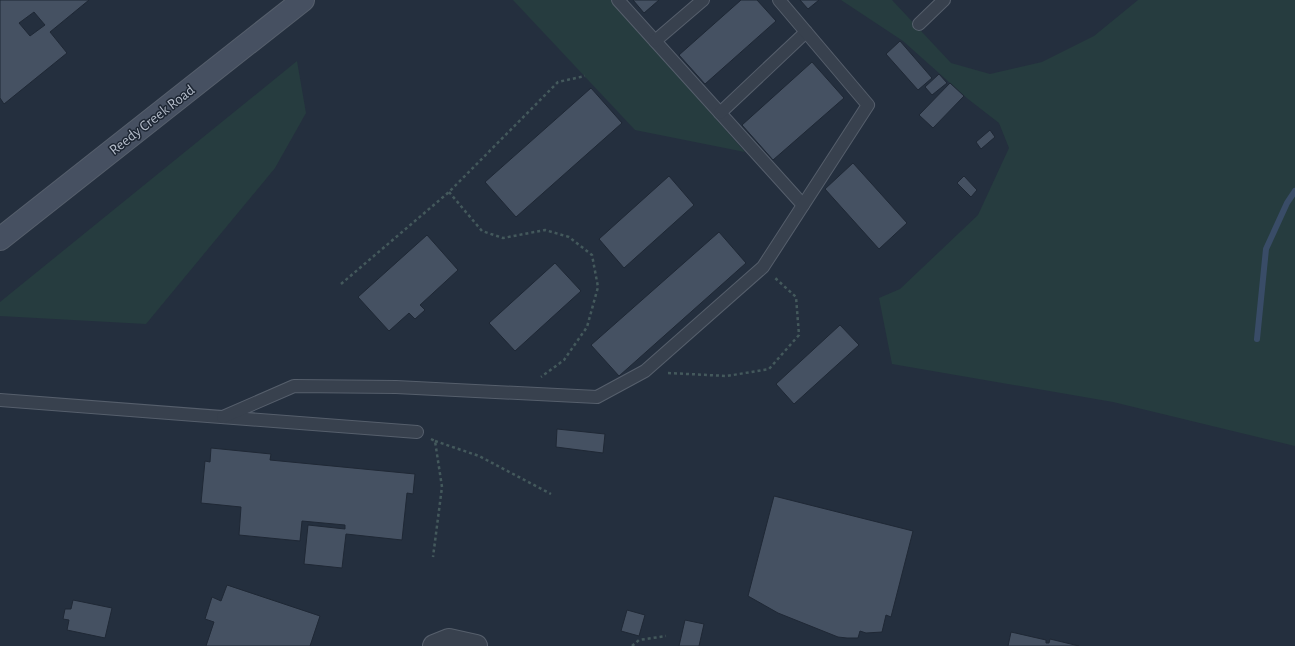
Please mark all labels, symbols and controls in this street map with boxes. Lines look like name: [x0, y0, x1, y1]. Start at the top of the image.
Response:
street label: Reedy Creek Road: [107, 82, 198, 158]

